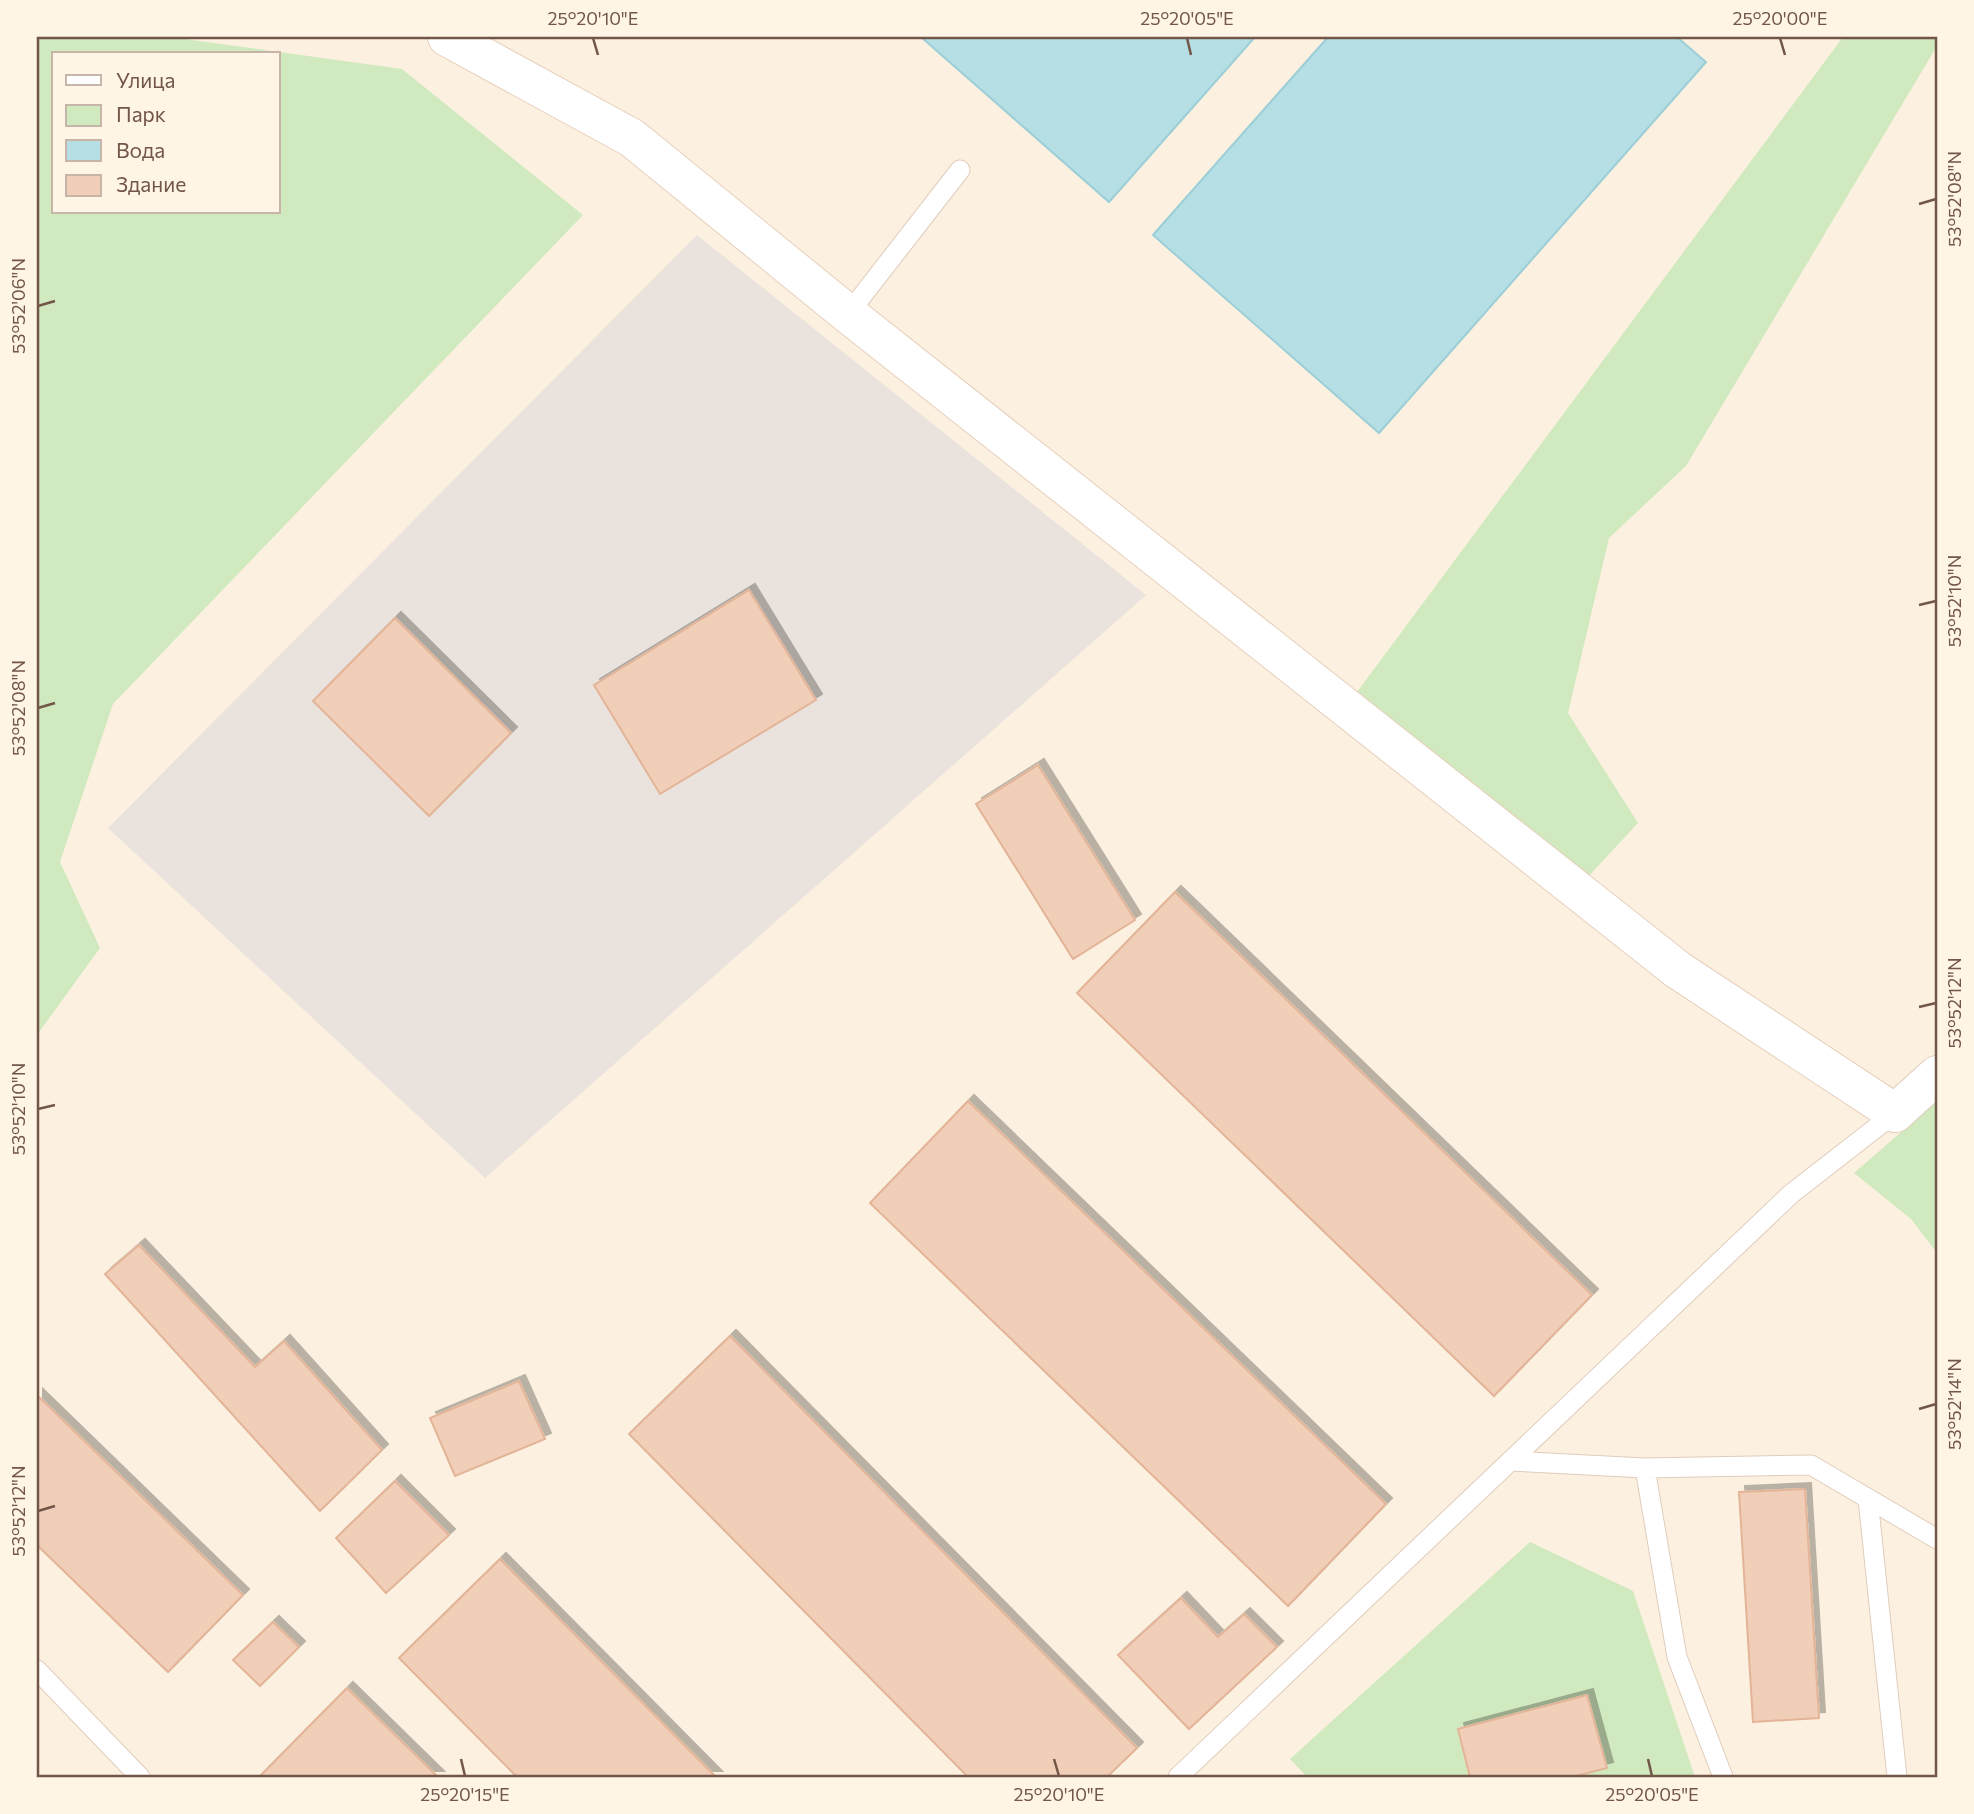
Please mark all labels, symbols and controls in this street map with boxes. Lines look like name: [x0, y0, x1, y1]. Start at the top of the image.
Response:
text: 25°20'10"E: [548, 7, 638, 29]
text: 25°20'05"E: [1140, 7, 1234, 29]
text: 25°20'00"E: [1733, 7, 1827, 29]
legend: [52, 52, 280, 214]
text: Улица: [116, 67, 175, 92]
text: Парк: [116, 101, 166, 126]
text: Вода: [116, 137, 165, 162]
text: 53°52'08"N: [1943, 151, 1965, 247]
text: Здание: [116, 171, 186, 196]
text: 53°52'06"N: [7, 258, 29, 354]
text: 53°52'10"N: [1943, 555, 1965, 647]
text: 53°52'08"N: [7, 660, 29, 756]
text: 53°52'12"N: [1943, 958, 1965, 1048]
text: 53°52'10"N: [7, 1063, 29, 1155]
text: 53°52'14"N: [1943, 1358, 1965, 1450]
text: 53°52'12"N: [7, 1466, 29, 1556]
text: 25°20'15"E: [420, 1783, 510, 1805]
text: 25°20'10"E: [1014, 1783, 1104, 1805]
text: 25°20'05"E: [1605, 1783, 1699, 1805]

